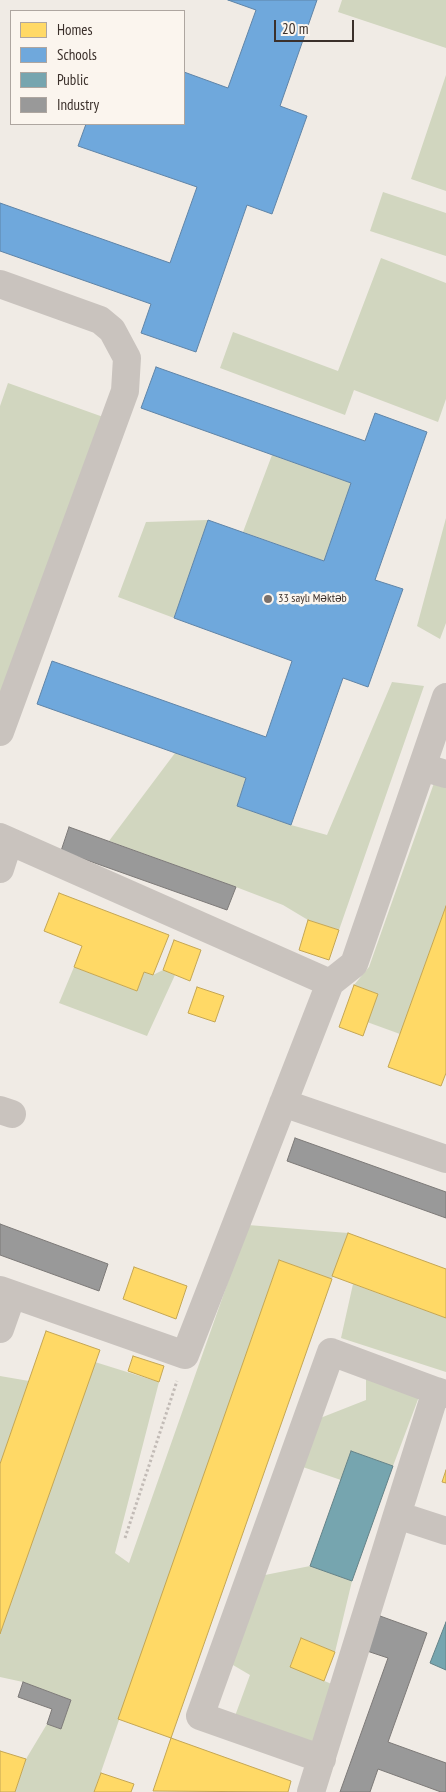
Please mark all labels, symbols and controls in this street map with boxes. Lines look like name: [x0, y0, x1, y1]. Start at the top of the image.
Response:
legend: [10, 10, 185, 125]
scale bar: [276, 10, 356, 42]
text: 20 m: [282, 19, 308, 38]
text: Homes: [57, 20, 93, 39]
text: Schools: [57, 45, 97, 64]
text: Public: [57, 70, 88, 89]
text: Industry: [57, 95, 99, 114]
place label: 33 saylı Məktəb: [278, 592, 347, 606]
marker: 33 saylı Məktəb: [262, 593, 274, 605]

